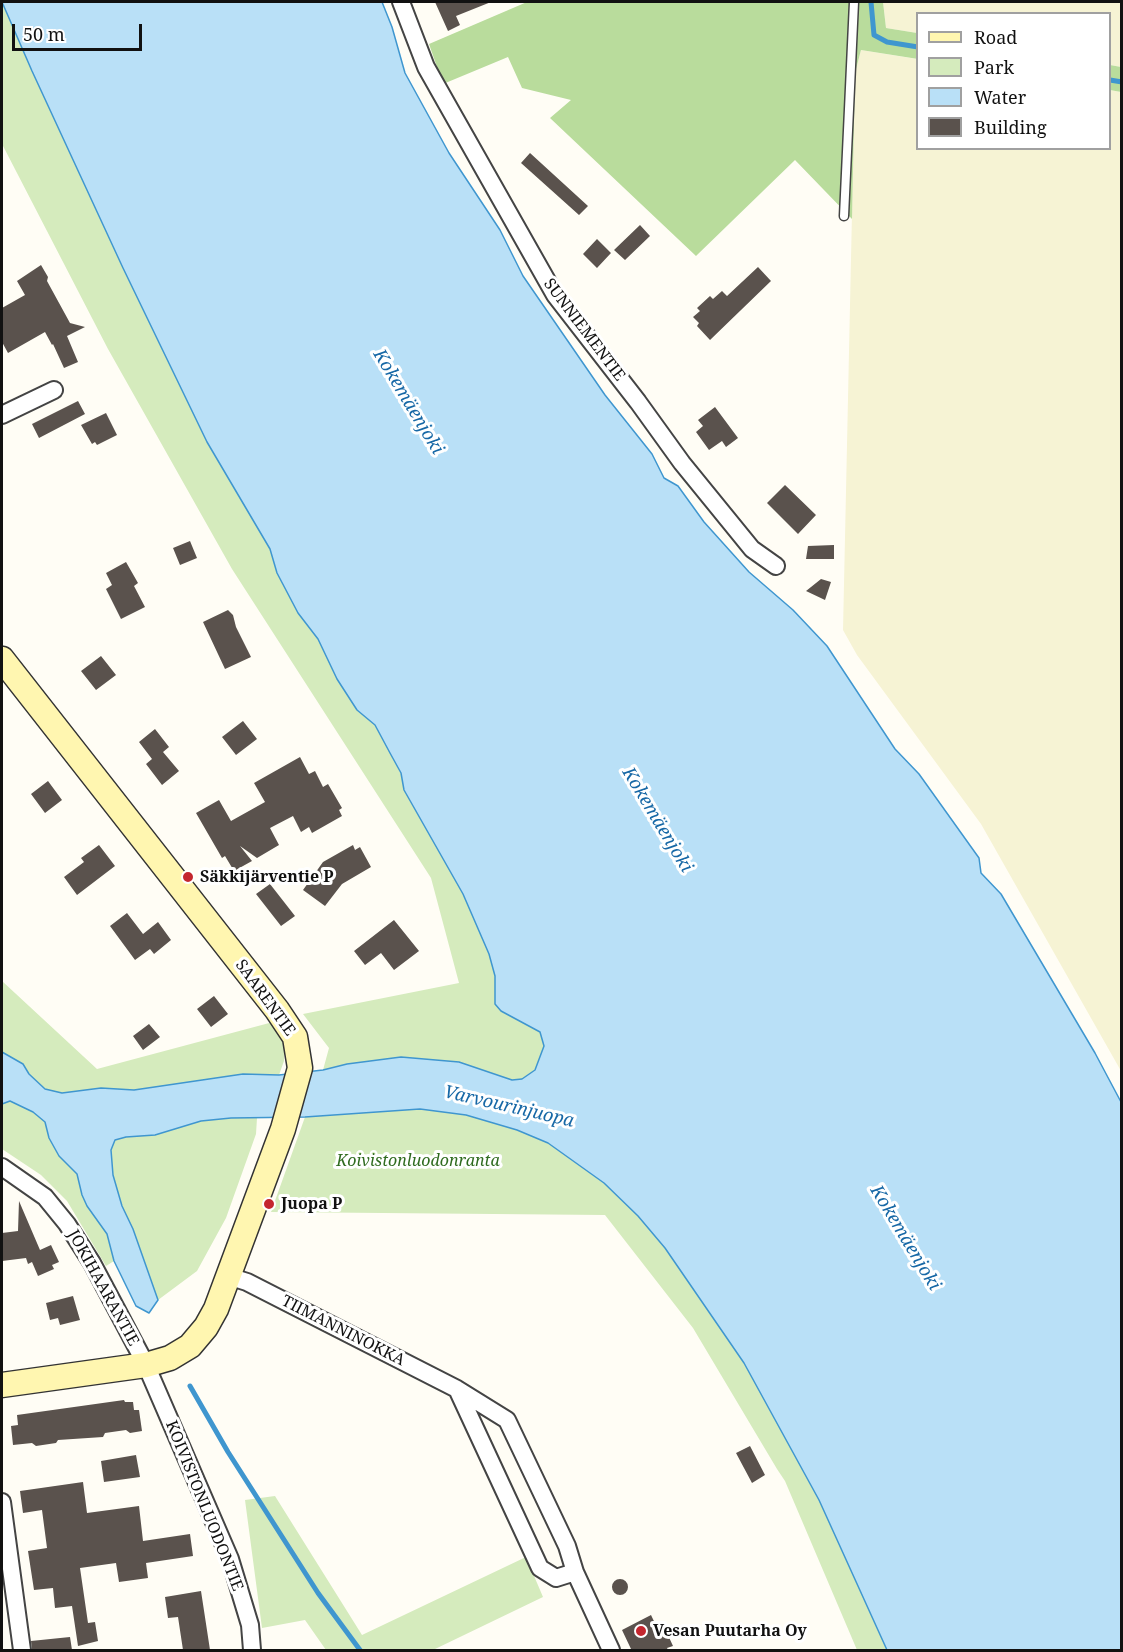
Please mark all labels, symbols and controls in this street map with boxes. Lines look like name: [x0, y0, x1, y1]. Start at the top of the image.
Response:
scale bar: [15, 12, 146, 50]
legend: [916, 12, 1111, 150]
text: 50 m: [23, 22, 65, 46]
text: Road: [974, 25, 1017, 49]
text: Park: [974, 55, 1014, 79]
text: Water: [974, 85, 1026, 109]
text: Building: [974, 115, 1047, 139]
street label: SUNNIEMENTIE: [539, 275, 629, 385]
water label: Kokemäenjoki: [368, 346, 448, 458]
water label: Kokemäenjoki: [617, 764, 697, 876]
place label: Säkkijärventie P: [200, 867, 334, 887]
marker: Säkkijärventie P: [181, 870, 195, 884]
street label: SAARENTIE: [231, 956, 299, 1040]
water label: Varvourinjuopa: [442, 1082, 576, 1132]
park label: Koivistonluodonranta: [336, 1151, 500, 1171]
water label: Kokemäenjoki: [865, 1182, 945, 1294]
place label: Juopa P: [281, 1194, 342, 1214]
marker: Juopa P: [262, 1197, 276, 1211]
street label: JOKIHAARANTIE: [63, 1227, 143, 1349]
street label: TIIMANNINOKKA: [278, 1292, 408, 1370]
street label: KOIVISTONLUODONTIE: [161, 1418, 247, 1594]
place label: Vesan Puutarha Oy: [653, 1621, 807, 1641]
marker: Vesan Puutarha Oy: [634, 1624, 648, 1638]

